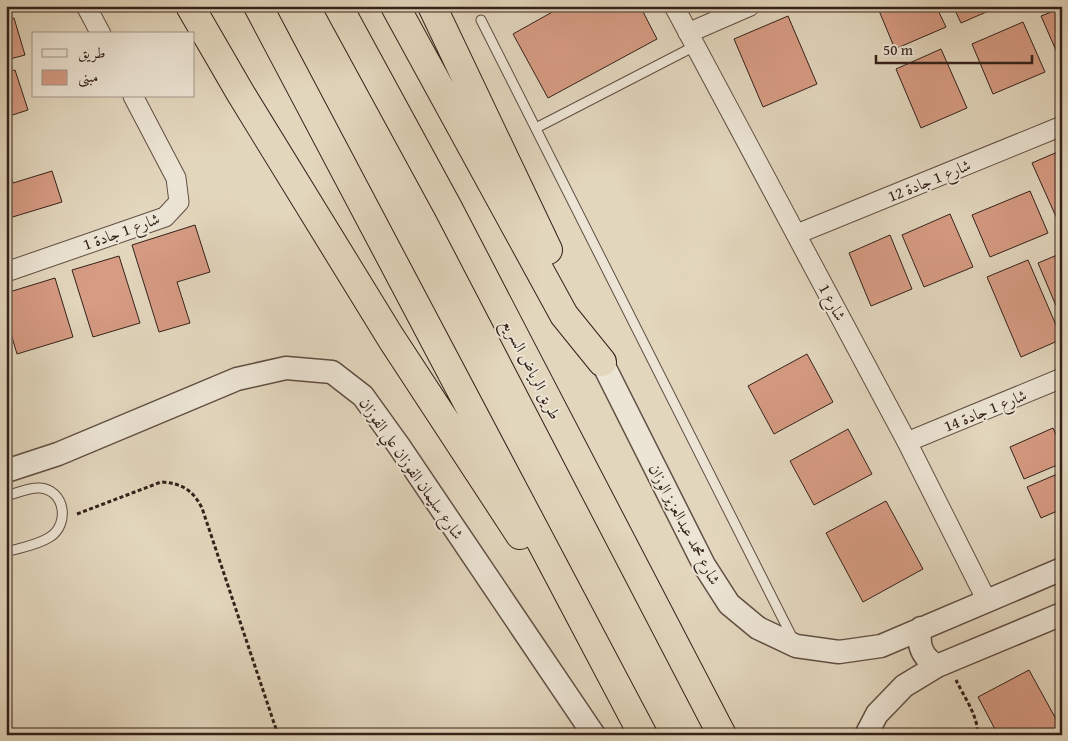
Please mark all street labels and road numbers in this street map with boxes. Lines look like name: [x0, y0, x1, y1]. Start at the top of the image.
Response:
street label: شارع 1 جادة 12: [884, 152, 975, 209]
street label: شارع 1 جادة 1: [79, 206, 163, 258]
street label: شارع 1: [811, 279, 853, 326]
street label: طريق الرياض السريع: [493, 315, 568, 425]
street label: شارع 1 جادة 14: [940, 382, 1031, 439]
street label: شارع سليمان الفوزان علي الفوزان: [350, 392, 470, 546]
street label: شارع محمد عبدالعزيز الوزان: [641, 459, 727, 590]

